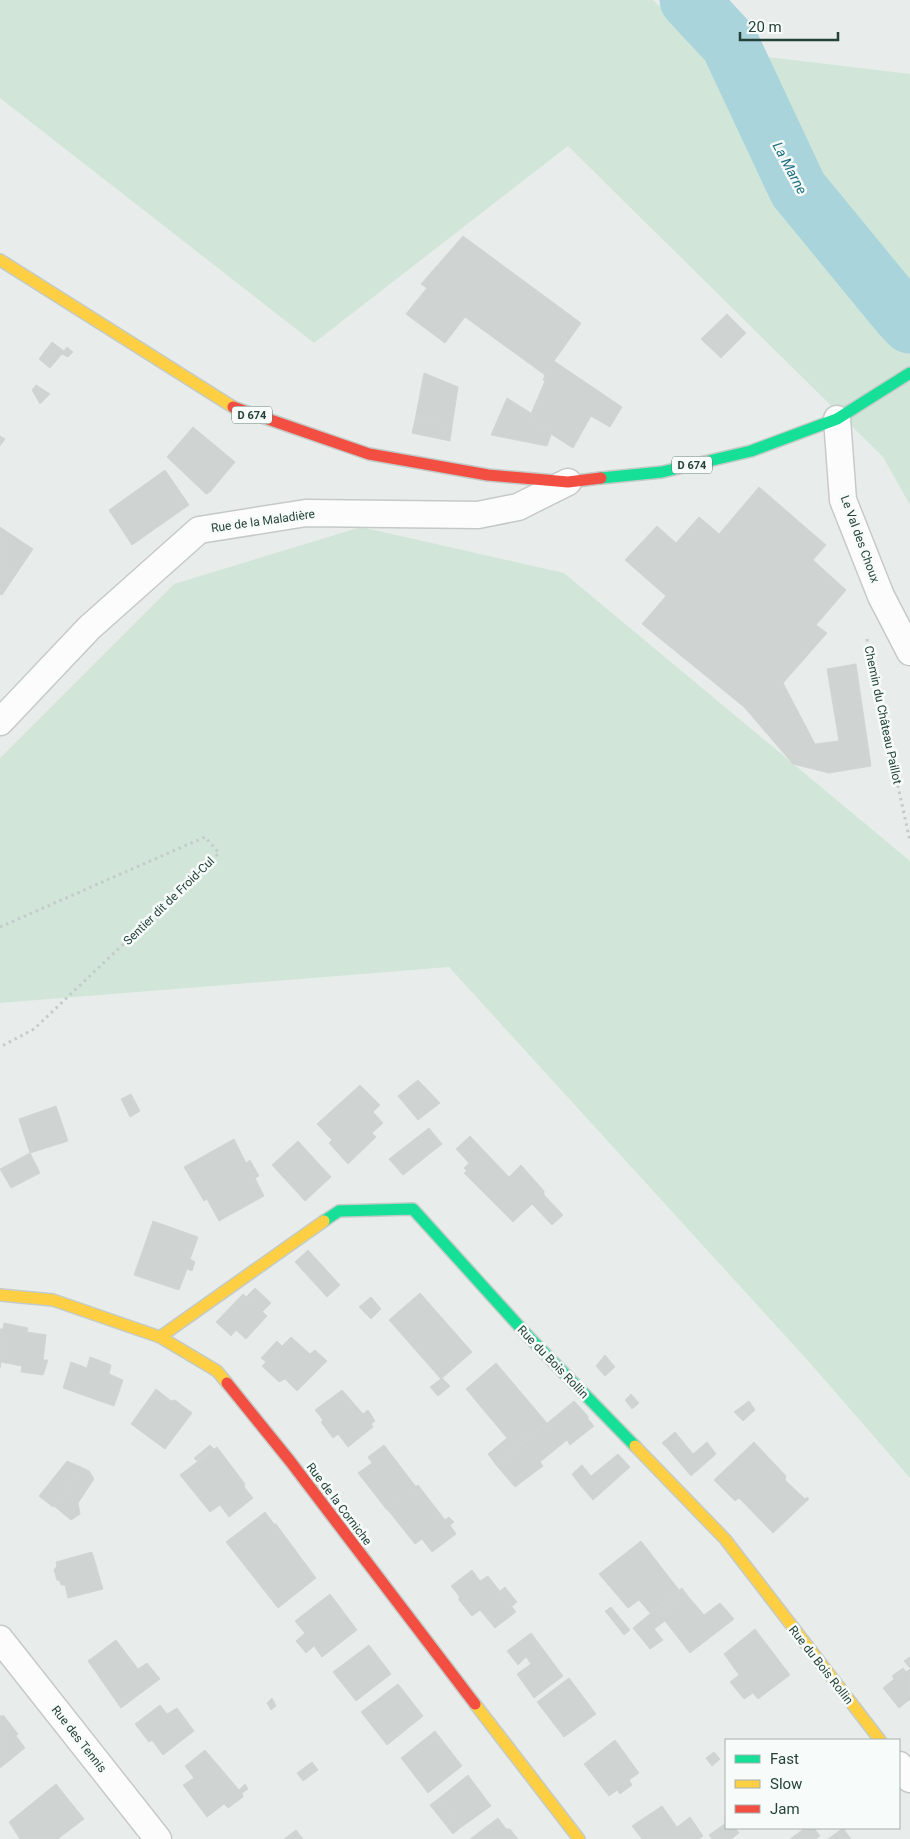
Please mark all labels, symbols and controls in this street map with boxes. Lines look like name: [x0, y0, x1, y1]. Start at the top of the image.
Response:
scale bar: [740, 10, 838, 42]
text: 20 m: [748, 18, 782, 36]
water label: La Marne: [770, 139, 810, 197]
road number: D 674: [232, 406, 272, 424]
road number: D 674: [672, 456, 712, 474]
street label: Le Val des Choux: [838, 494, 882, 585]
street label: Rue de la Maladière: [210, 507, 316, 535]
street label: Chemin du Château Paillot: [861, 645, 905, 786]
street label: Sentier dit de Froid-Cul: [121, 854, 217, 948]
street label: Rue du Bois Rollin: [515, 1323, 591, 1401]
street label: Rue de la Corniche: [303, 1460, 375, 1548]
street label: Rue du Bois Rollin: [786, 1623, 856, 1707]
street label: Rue des Tennis: [49, 1703, 109, 1775]
legend: [725, 1739, 900, 1829]
text: Fast: [770, 1750, 799, 1768]
text: Slow: [770, 1775, 802, 1793]
text: Jam: [770, 1800, 800, 1818]

